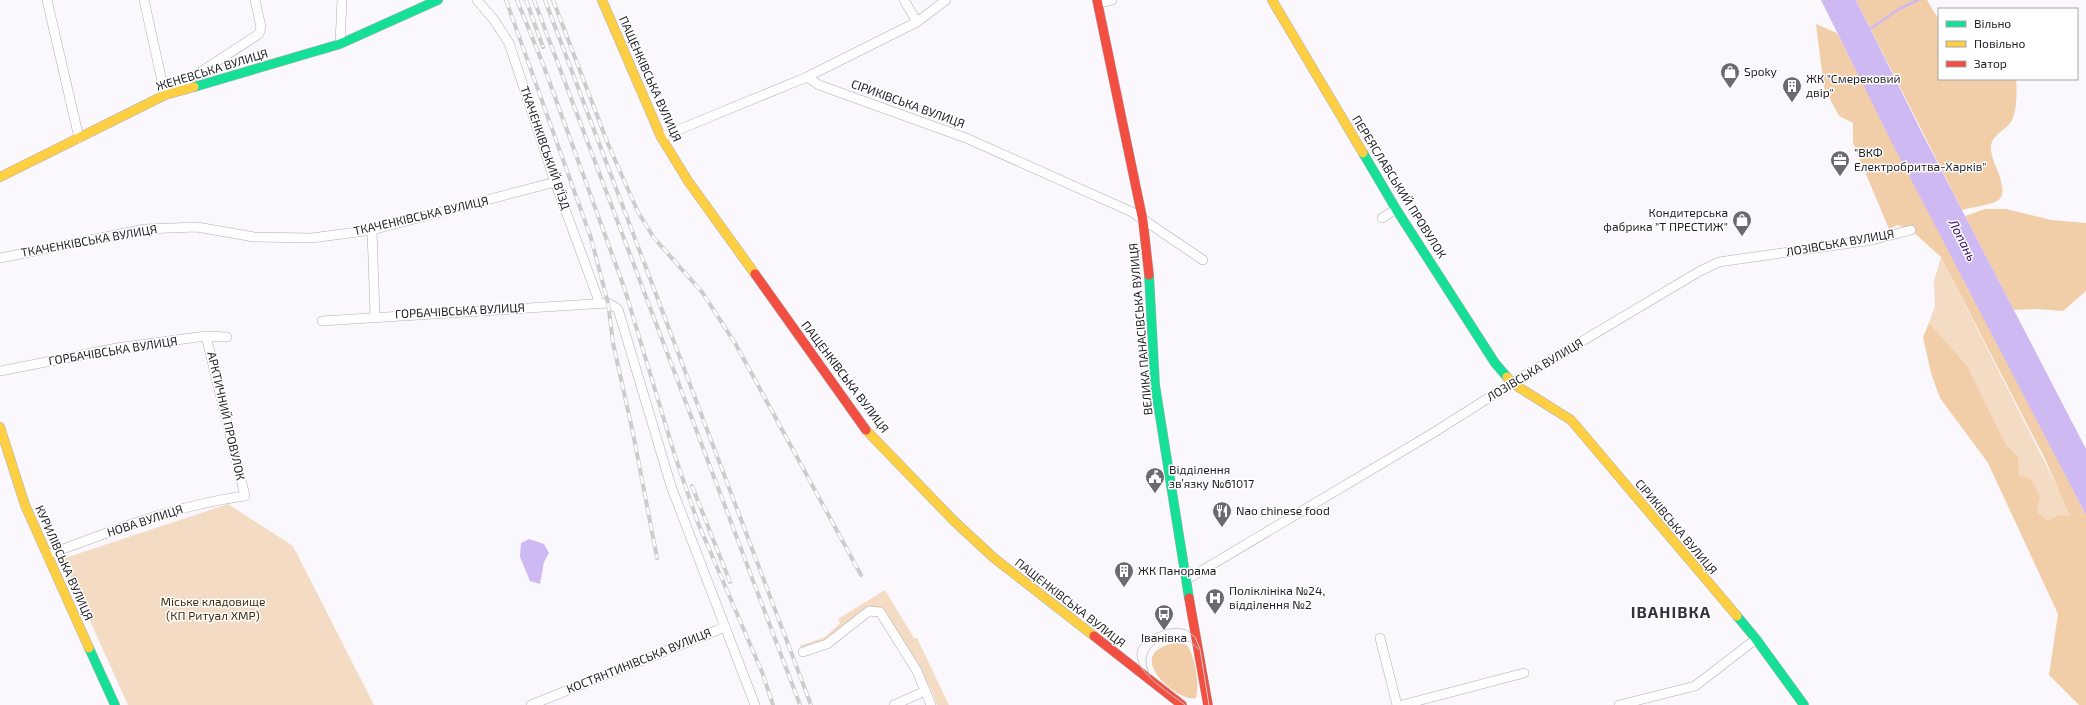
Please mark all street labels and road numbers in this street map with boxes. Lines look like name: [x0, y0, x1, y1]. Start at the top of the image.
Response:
street label: ПАЩЕНКІВСЬКА ВУЛИЦЯ: [617, 14, 685, 144]
street label: ЖЕНЕВСЬКА ВУЛИЦЯ: [154, 45, 269, 93]
street label: СІРИКІВСЬКА ВУЛИЦЯ: [850, 76, 967, 130]
street label: ТКАЧЕНКІВСЬКИЙ В'ЇЗД: [518, 84, 574, 211]
street label: ПЕРЕЯСЛАВСЬКИЙ ПРОВУЛОК: [1350, 112, 1450, 260]
street label: ТКАЧЕНКІВСЬКА ВУЛИЦЯ: [352, 193, 490, 237]
street label: ТКАЧЕНКІВСЬКА ВУЛИЦЯ: [20, 221, 158, 259]
street label: ЛОЗІВСЬКА ВУЛИЦЯ: [1785, 226, 1895, 258]
street label: ВЕЛИКА ПАНАСІВСЬКА ВУЛИЦЯ: [1126, 242, 1155, 416]
street label: ГОРБАЧІВСЬКА ВУЛИЦЯ: [395, 300, 525, 320]
street label: ПАЩЕНКІВСЬКА ВУЛИЦЯ: [799, 318, 892, 435]
street label: ГОРБАЧІВСЬКА ВУЛИЦЯ: [47, 333, 178, 367]
street label: ЛОЗІВСЬКА ВУЛИЦЯ: [1484, 335, 1585, 403]
street label: АРКТИЧНИЙ ПРОВУЛОК: [205, 350, 249, 481]
street label: СІРИКІВСЬКА ВУЛИЦЯ: [1633, 476, 1721, 577]
street label: НОВА ВУЛИЦЯ: [105, 501, 184, 539]
street label: КУРИЛІВСЬКА ВУЛИЦЯ: [33, 503, 97, 622]
street label: ПАЩЕНКІВСЬКА ВУЛИЦЯ: [1013, 555, 1129, 650]
street label: КОСТЯНТИНІВСЬКА ВУЛИЦЯ: [564, 625, 713, 696]

